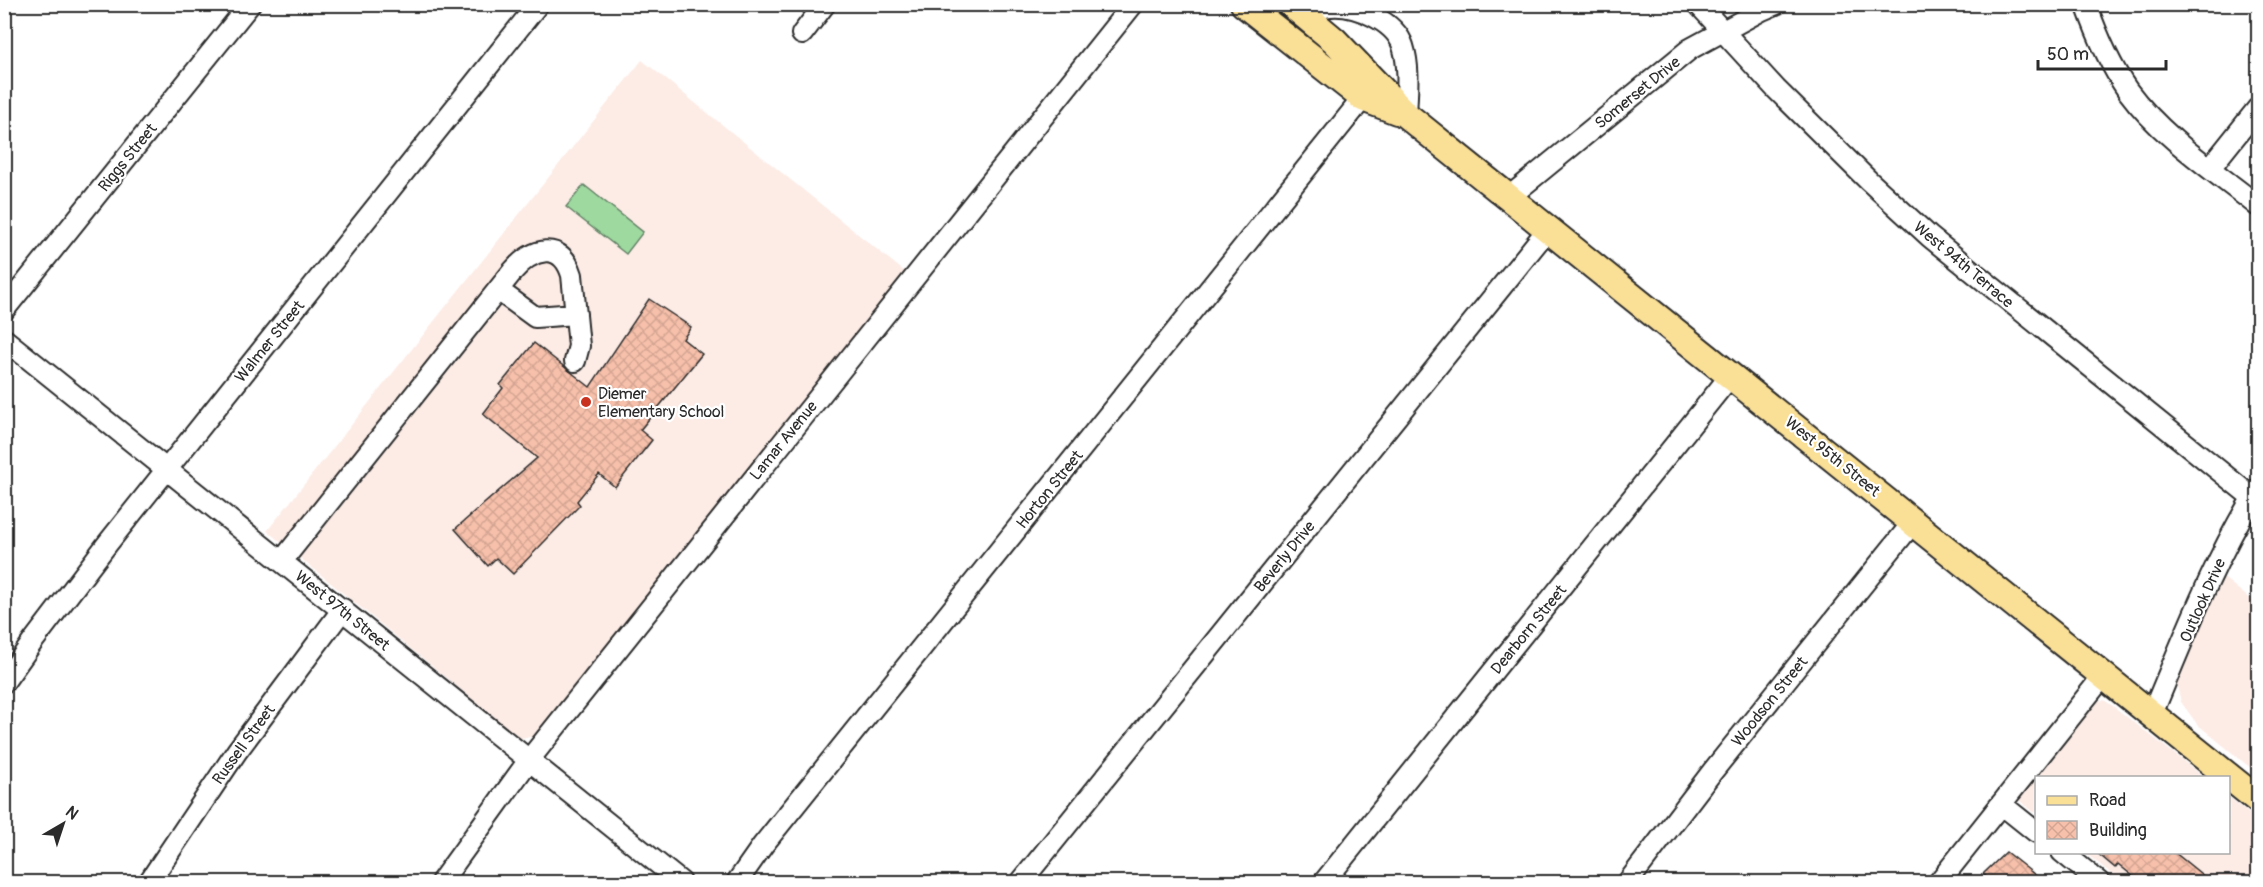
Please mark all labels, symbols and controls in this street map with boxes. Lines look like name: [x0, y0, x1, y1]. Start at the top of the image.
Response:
scale bar: [2038, 33, 2166, 71]
text: 50 m: [2047, 43, 2089, 66]
street label: Somerset Drive: [1591, 52, 1685, 133]
street label: Riggs Street: [94, 119, 162, 196]
street label: West 94th Terrace: [1909, 217, 2017, 312]
street label: Walmer Street: [231, 296, 309, 387]
place label: Diemer Elementary School: [598, 384, 724, 422]
marker: Diemer Elementary School: [579, 395, 593, 409]
street label: Lamar Avenue: [746, 397, 822, 484]
street label: West 95th Street: [1781, 412, 1884, 502]
street label: Horton Street: [1012, 446, 1088, 533]
street label: Beverly Drive: [1250, 517, 1320, 596]
street label: Outlook Drive: [2175, 555, 2230, 646]
street label: West 97th Street: [291, 566, 394, 655]
street label: Dearborn Street: [1487, 580, 1571, 678]
street label: Woodson Street: [1727, 652, 1813, 751]
street label: Russell Street: [208, 700, 280, 788]
legend: [2035, 776, 2230, 854]
text: Road: [2089, 789, 2126, 812]
north arrow: [33, 794, 93, 854]
text: N: [61, 802, 82, 824]
text: Building: [2089, 819, 2147, 842]

